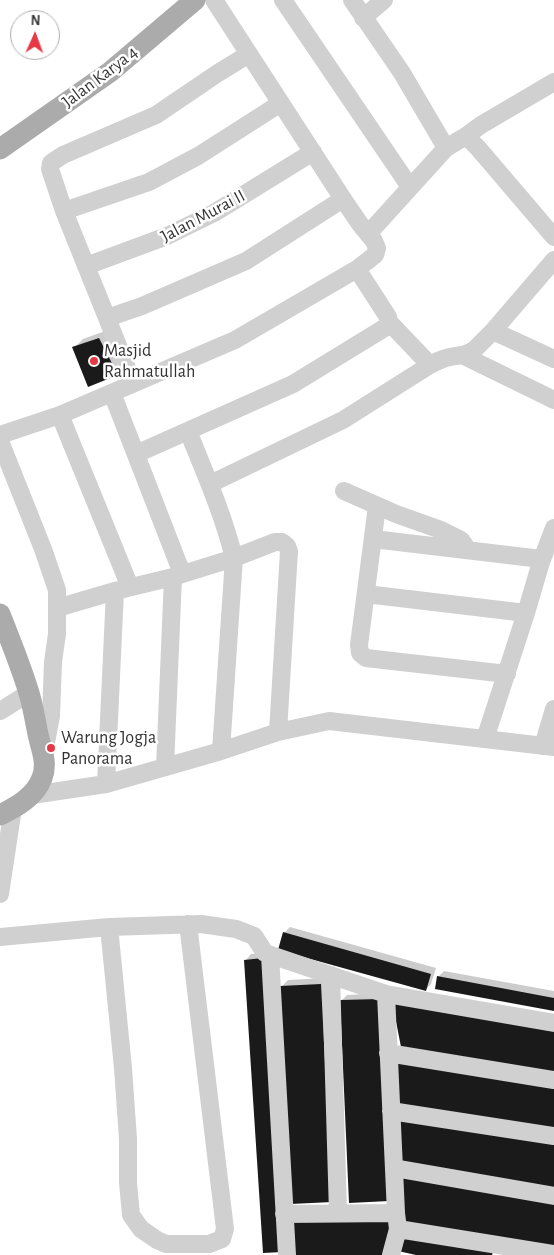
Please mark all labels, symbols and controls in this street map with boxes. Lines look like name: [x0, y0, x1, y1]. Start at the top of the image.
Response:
north arrow: [10, 10, 60, 60]
text: N: [30, 14, 41, 28]
street label: Jalan Karya 4: [58, 41, 142, 113]
street label: Jalan Murai II: [157, 185, 249, 247]
place label: Masjid Rahmatullah: [104, 340, 195, 382]
marker: Masjid Rahmatullah: [88, 355, 100, 367]
place label: Warung Jogja Panorama: [61, 727, 156, 770]
marker: Warung Jogja Panorama: [45, 742, 57, 754]

